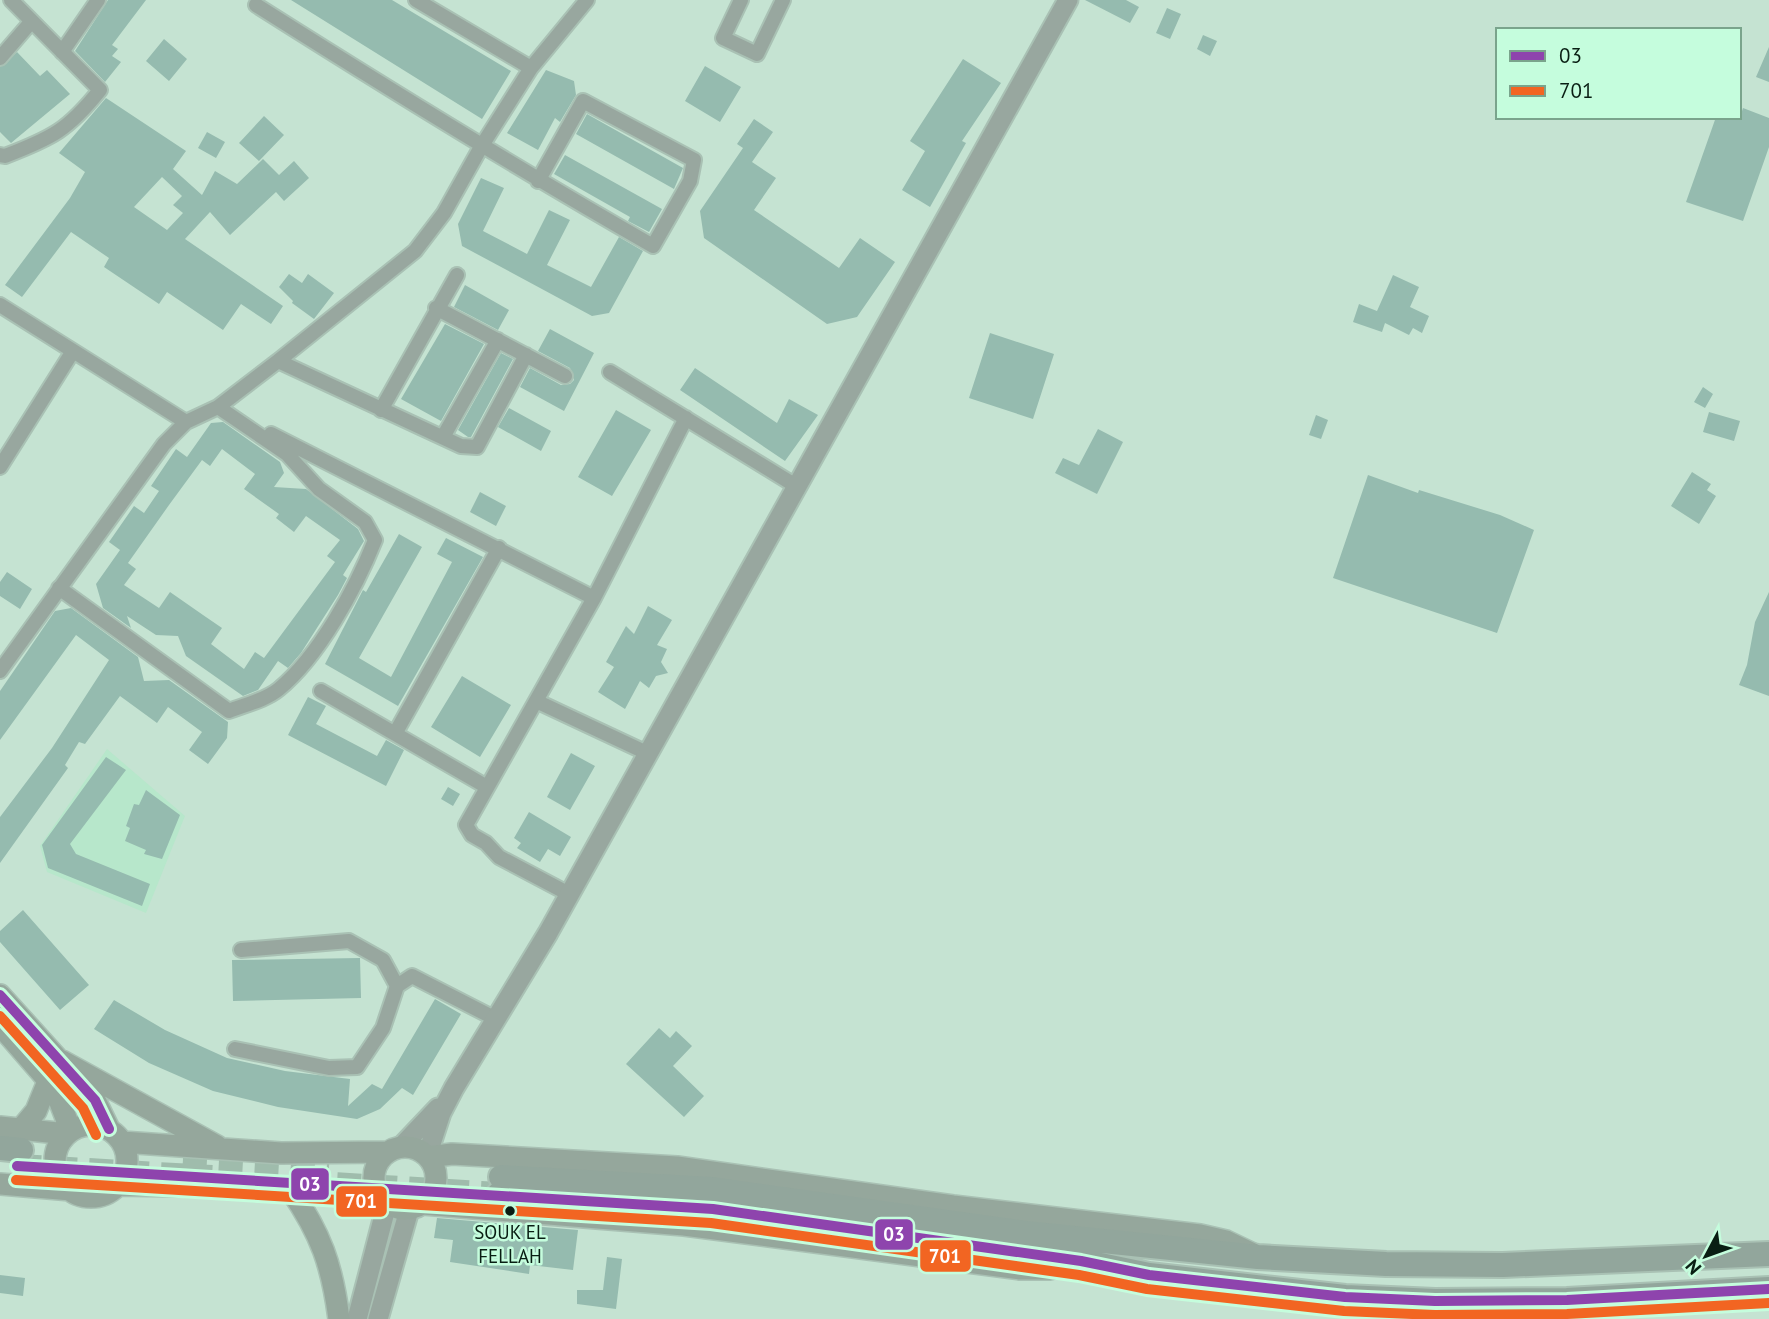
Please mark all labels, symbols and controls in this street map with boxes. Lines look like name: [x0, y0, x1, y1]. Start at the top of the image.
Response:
legend: [1496, 28, 1741, 119]
text: 03: [1559, 42, 1582, 69]
text: 701: [1559, 77, 1593, 104]
line badge: 03: [290, 1167, 330, 1201]
text: 03: [299, 1172, 321, 1196]
line badge: 701: [335, 1185, 388, 1218]
text: 701: [345, 1189, 377, 1213]
marker: SOUK EL FELLAH: [503, 1204, 517, 1218]
line badge: 03: [874, 1218, 914, 1251]
place label: SOUK EL FELLAH: [474, 1220, 546, 1268]
north arrow: [1671, 1221, 1741, 1291]
text: 03: [883, 1222, 905, 1246]
line badge: 701: [919, 1239, 972, 1273]
text: 701: [929, 1244, 961, 1268]
text: N: [1680, 1255, 1706, 1280]

